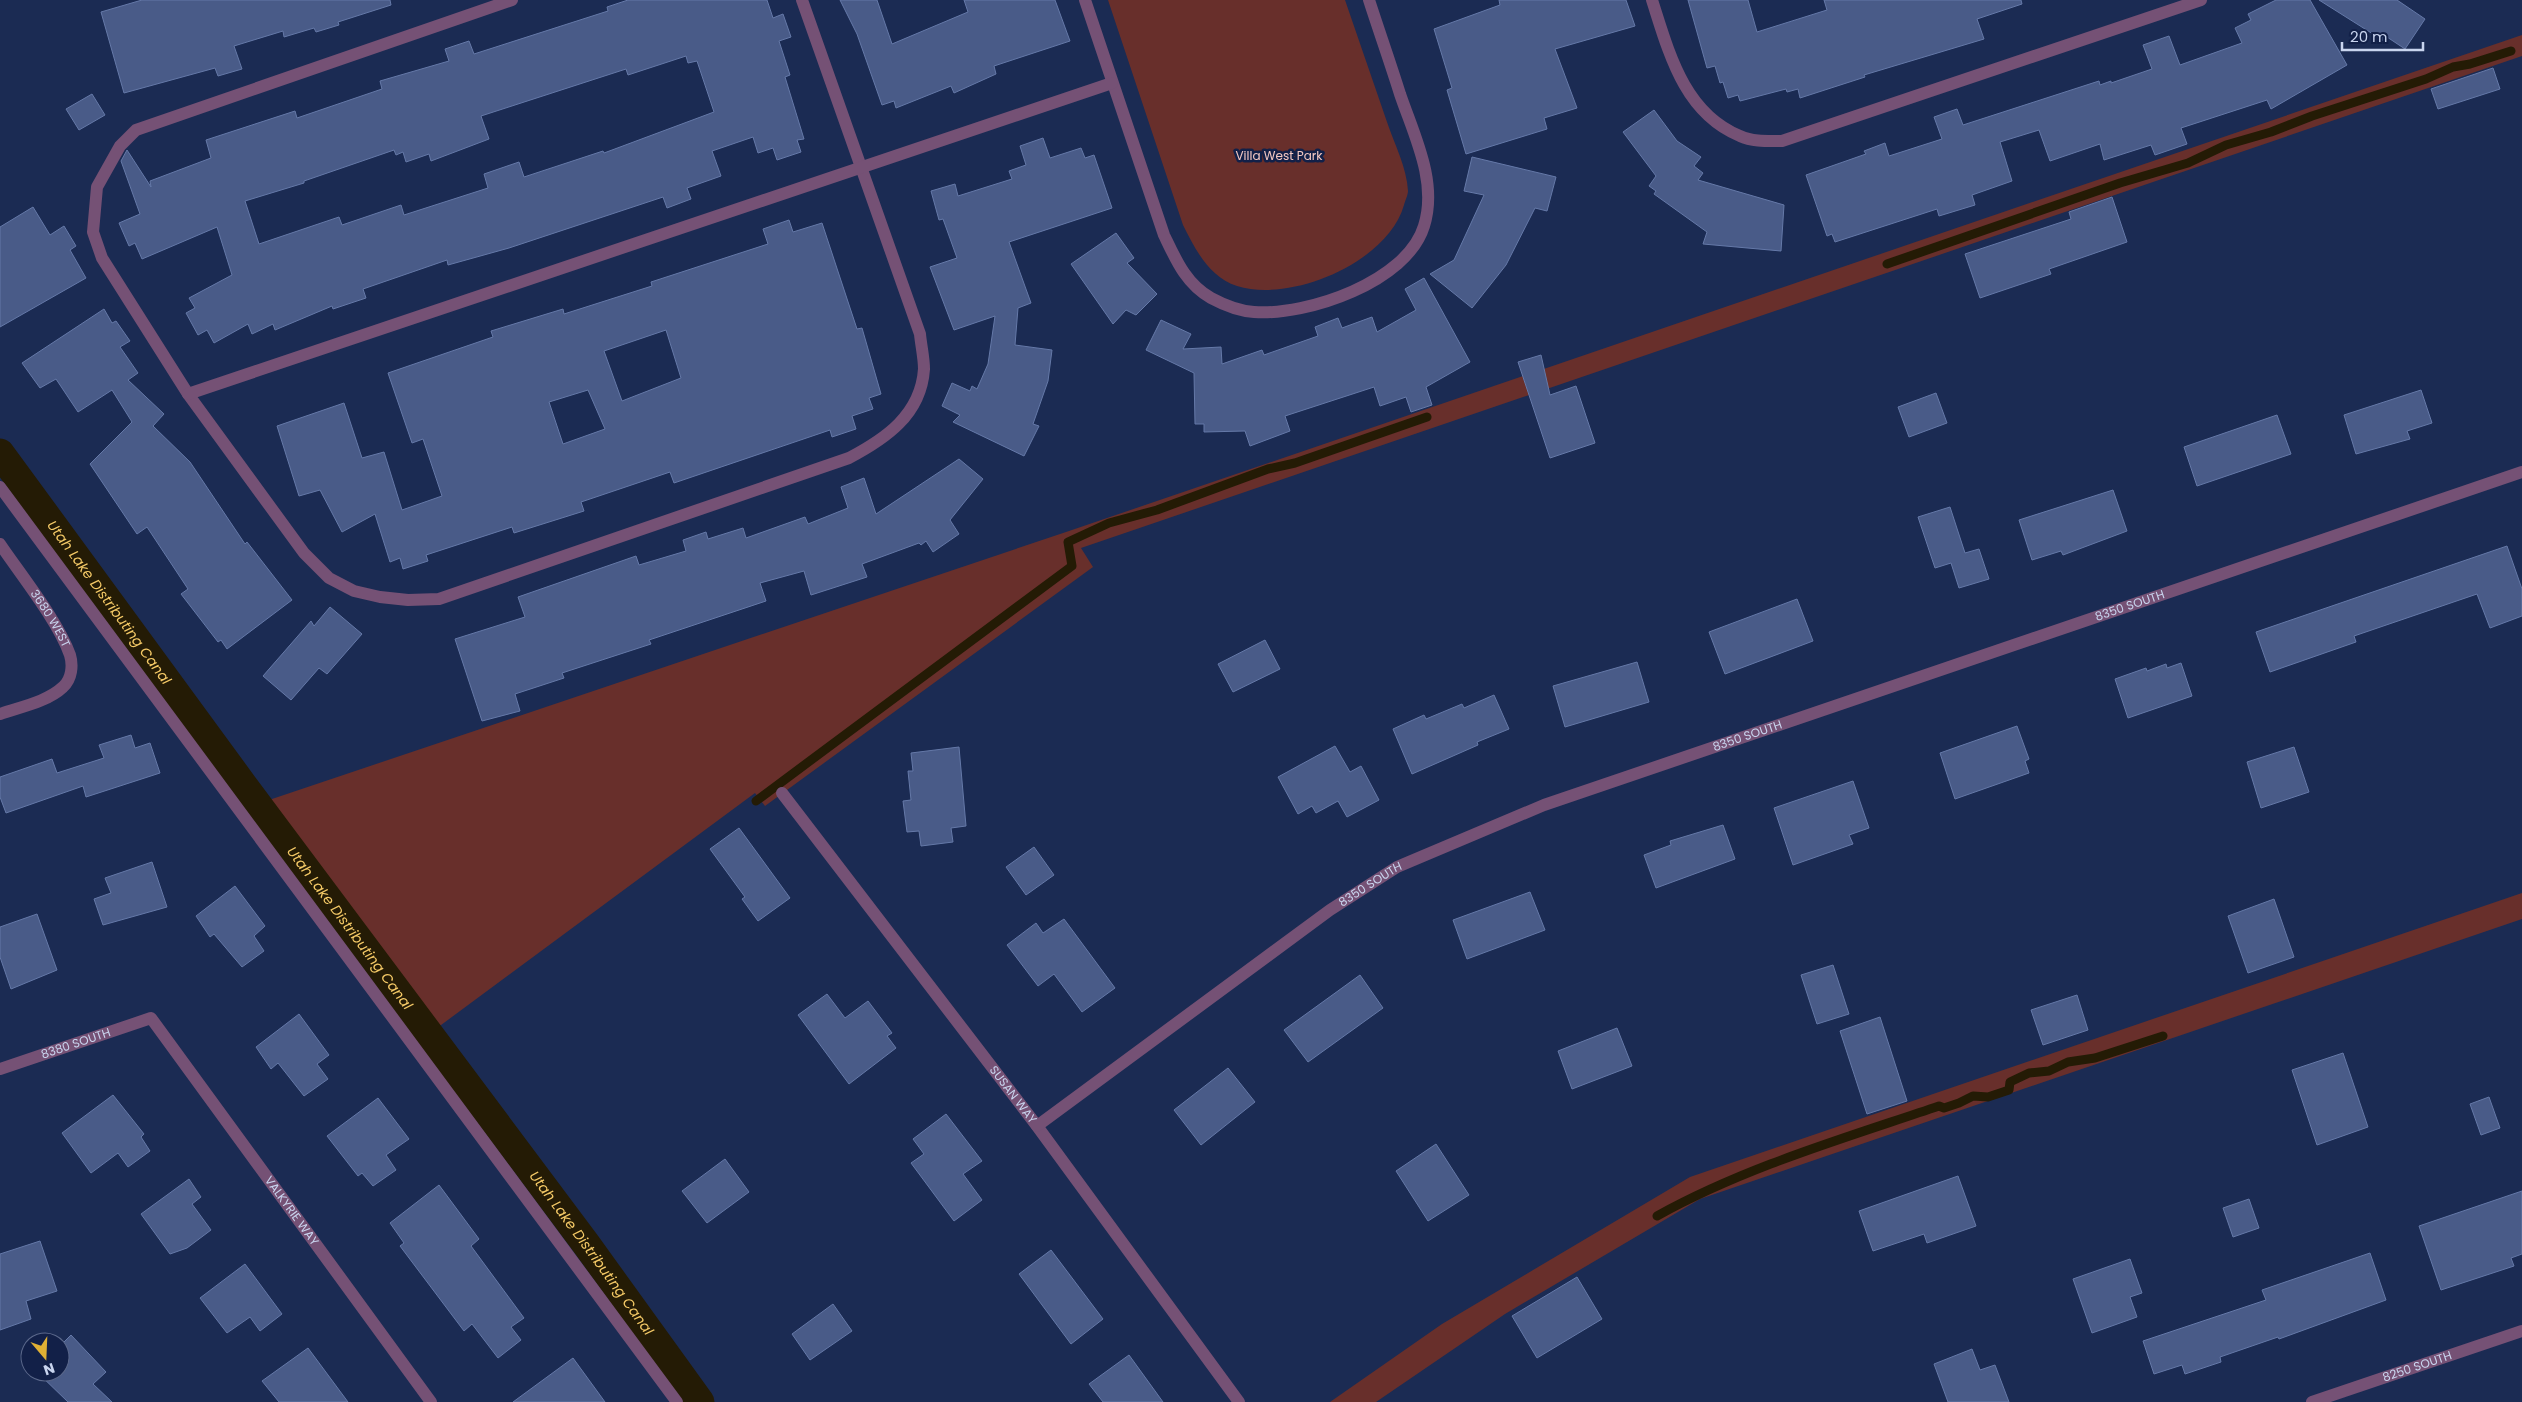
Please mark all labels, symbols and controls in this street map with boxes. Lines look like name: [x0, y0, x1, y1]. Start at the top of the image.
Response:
scale bar: [2342, 20, 2423, 52]
text: 20 m: [2350, 26, 2388, 47]
park label: Villa West Park: [1236, 147, 1323, 164]
water label: Utah Lake Distributing Canal: [42, 516, 176, 689]
street label: 8350 SOUTH: [2093, 585, 2167, 625]
street label: 3680 WEST: [27, 586, 75, 650]
street label: 8350 SOUTH: [1710, 716, 1784, 755]
water label: Utah Lake Distributing Canal: [282, 842, 418, 1014]
street label: 8350 SOUTH: [1335, 857, 1404, 910]
street label: 8380 SOUTH: [39, 1023, 113, 1063]
street label: SUSAN WAY: [986, 1062, 1041, 1127]
water label: Utah Lake Distributing Canal: [525, 1167, 659, 1340]
street label: VALKYRIE WAY: [261, 1172, 323, 1249]
north arrow: [20, 1332, 70, 1382]
street label: 8250 SOUTH: [2380, 1346, 2454, 1386]
text: N: [41, 1358, 57, 1380]

